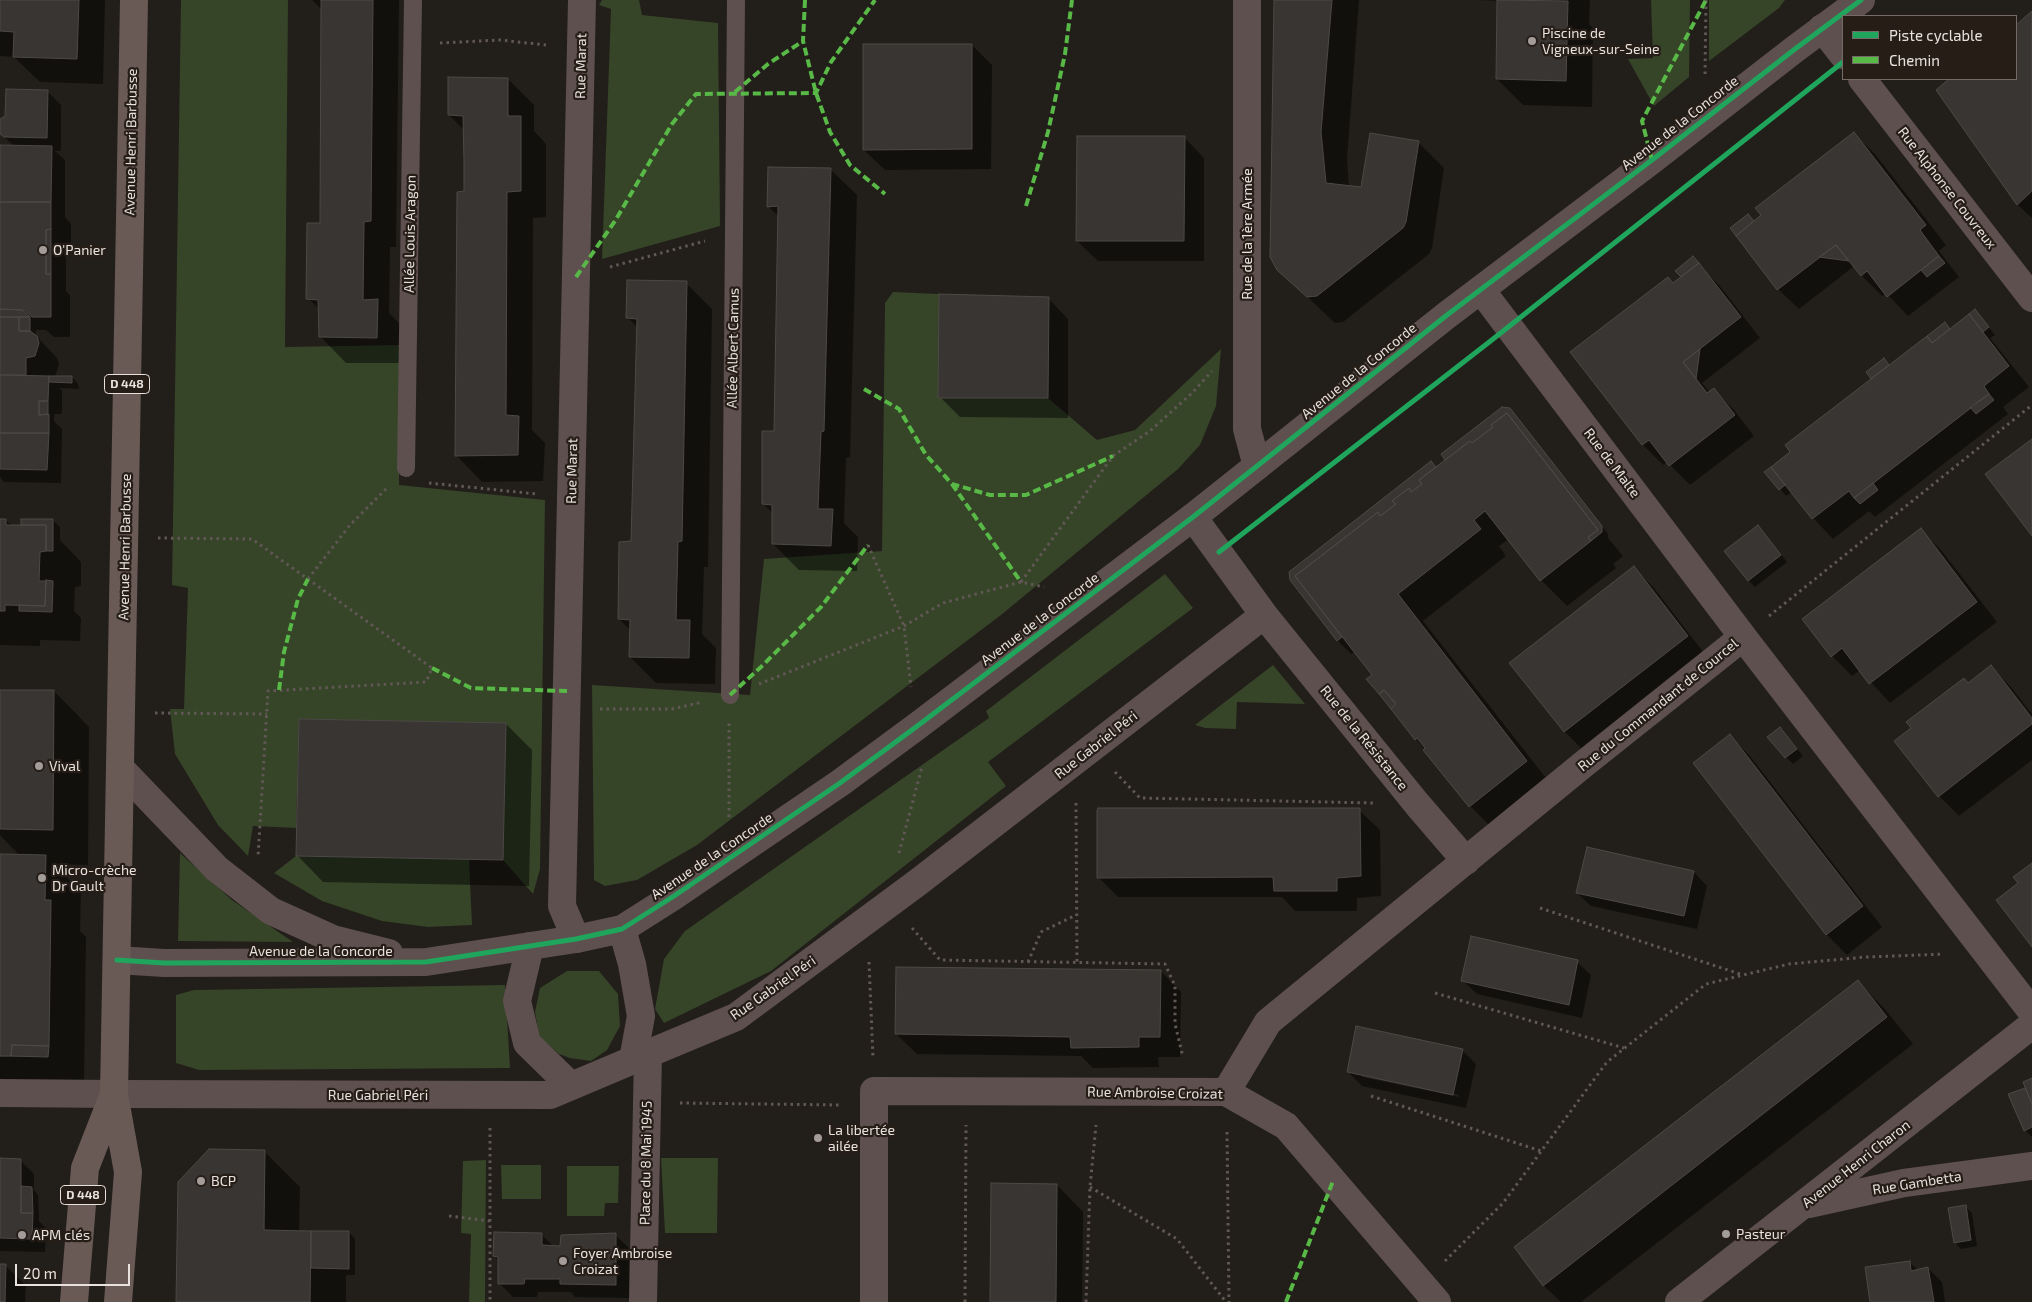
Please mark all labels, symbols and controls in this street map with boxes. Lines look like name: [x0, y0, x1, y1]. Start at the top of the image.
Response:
legend: [1842, 15, 2017, 80]
place label: Piscine de Vigneux-sur-Seine: [1542, 25, 1660, 58]
text: Piste cyclable: [1889, 26, 1983, 44]
street label: Rue Marat: [572, 33, 590, 99]
marker: Piscine de Vigneux-sur-Seine: [1526, 35, 1538, 47]
text: Chemin: [1889, 51, 1940, 69]
street label: Avenue Henri Barbusse: [121, 68, 141, 216]
street label: Avenue de la Concorde: [1618, 72, 1742, 174]
street label: Rue Alphonse Couvreux: [1894, 124, 2000, 252]
street label: Rue de la 1ère Armée: [1239, 168, 1255, 300]
street label: Allée Louis Aragon: [401, 175, 419, 293]
place label: O'Panier: [53, 242, 106, 258]
marker: O'Panier: [37, 244, 49, 256]
street label: Allée Albert Camus: [724, 288, 742, 408]
street label: Avenue de la Concorde: [1298, 319, 1420, 423]
road number: D 448: [104, 374, 150, 394]
street label: Rue de Malte: [1580, 425, 1644, 501]
street label: Rue Marat: [563, 438, 581, 504]
street label: Avenue Henri Barbusse: [115, 473, 135, 621]
street label: Avenue de la Concorde: [978, 569, 1102, 669]
street label: Rue du Commandant de Courcel: [1574, 635, 1742, 775]
street label: Rue de la Résistance: [1317, 682, 1411, 794]
street label: Rue Gabriel Péri: [1051, 707, 1141, 783]
place label: Vival: [49, 758, 80, 774]
marker: Vival: [33, 760, 45, 772]
street label: Avenue de la Concorde: [648, 809, 776, 903]
place label: Micro-crèche Dr Gault: [52, 862, 137, 894]
marker: Micro-crèche Dr Gault: [36, 872, 48, 884]
street label: Avenue de la Concorde: [249, 943, 393, 959]
street label: Rue Gabriel Péri: [727, 952, 819, 1024]
street label: Rue Ambroise Croizat: [1087, 1083, 1223, 1103]
street label: Rue Gabriel Péri: [328, 1087, 428, 1103]
street label: Place du 8 Mai 1945: [637, 1101, 655, 1225]
street label: Avenue Henri Charon: [1799, 1117, 1913, 1211]
place label: La libertée ailée: [828, 1122, 895, 1154]
marker: La libertée ailée: [812, 1132, 824, 1144]
street label: Rue Gambetta: [1871, 1168, 1963, 1198]
place label: BCP: [211, 1173, 236, 1189]
marker: BCP: [195, 1175, 207, 1187]
road number: D 448: [61, 1186, 106, 1204]
place label: Pasteur: [1736, 1226, 1785, 1242]
place label: APM clés: [32, 1227, 90, 1243]
marker: Pasteur: [1720, 1228, 1732, 1240]
marker: APM clés: [16, 1229, 28, 1241]
place label: Foyer Ambroise Croizat: [573, 1245, 672, 1278]
scale bar: [18, 1254, 132, 1286]
marker: Foyer Ambroise Croizat: [557, 1255, 569, 1267]
text: 20 m: [23, 1264, 57, 1282]

